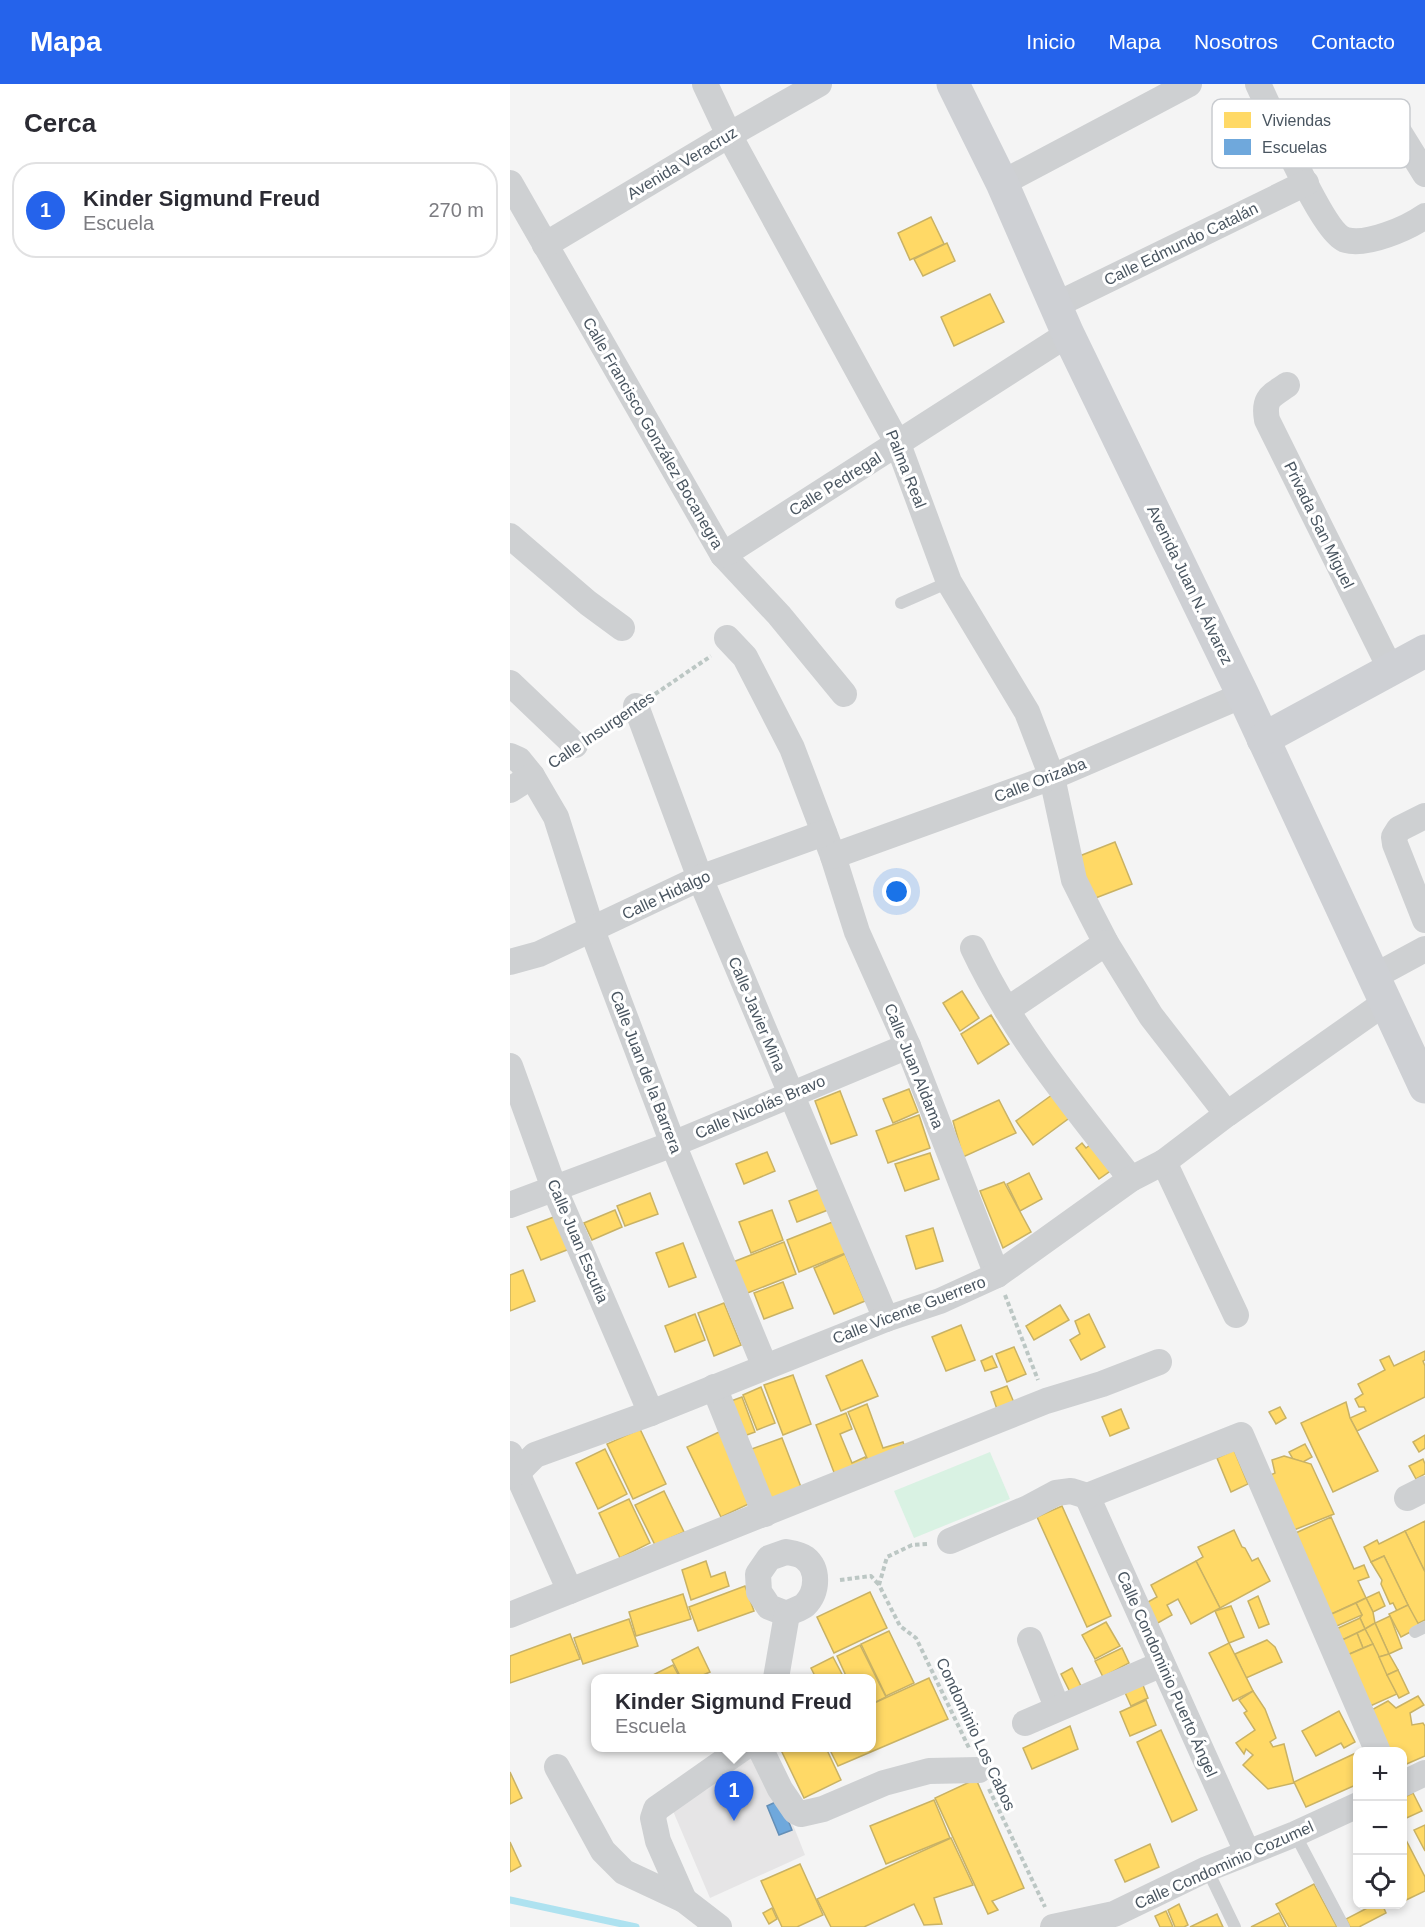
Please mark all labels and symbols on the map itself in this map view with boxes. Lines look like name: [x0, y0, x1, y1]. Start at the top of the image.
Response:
legend: [1212, 99, 1410, 168]
text: Viviendas: [1262, 112, 1331, 129]
street label: Avenida Veracruz: [624, 123, 740, 203]
text: Escuelas: [1262, 139, 1327, 156]
street label: Calle Edmundo Catalán: [1101, 199, 1261, 289]
street label: Calle Francisco González Bocanegra: [580, 314, 726, 552]
street label: Palma Real: [883, 427, 929, 511]
street label: Calle Pedregal: [786, 449, 884, 519]
street label: Privada San Miguel: [1281, 459, 1357, 591]
street label: Avenida Juan N. Álvarez: [1144, 502, 1237, 667]
street label: Calle Insurgentes: [545, 688, 657, 772]
street label: Calle Orizaba: [992, 755, 1088, 805]
street label: Calle Hidalgo: [619, 867, 713, 923]
your location: [882, 877, 911, 906]
street label: Calle Javier Mina: [725, 954, 789, 1074]
street label: Calle Juan de la Barrera: [607, 988, 685, 1156]
street label: Calle Juan Aldama: [881, 1001, 947, 1131]
street label: Calle Nicolás Bravo: [692, 1072, 828, 1142]
street label: Calle Juan Escutia: [544, 1177, 612, 1305]
street label: Calle Vicente Guerrero: [830, 1273, 988, 1347]
street label: Calle Condominio Puerto Ángel: [1114, 1568, 1221, 1779]
street label: Condominio Los Cabos: [933, 1655, 1019, 1813]
pin: 1: [714, 1772, 754, 1821]
street label: Calle Condominio Cozumel: [1132, 1818, 1316, 1912]

